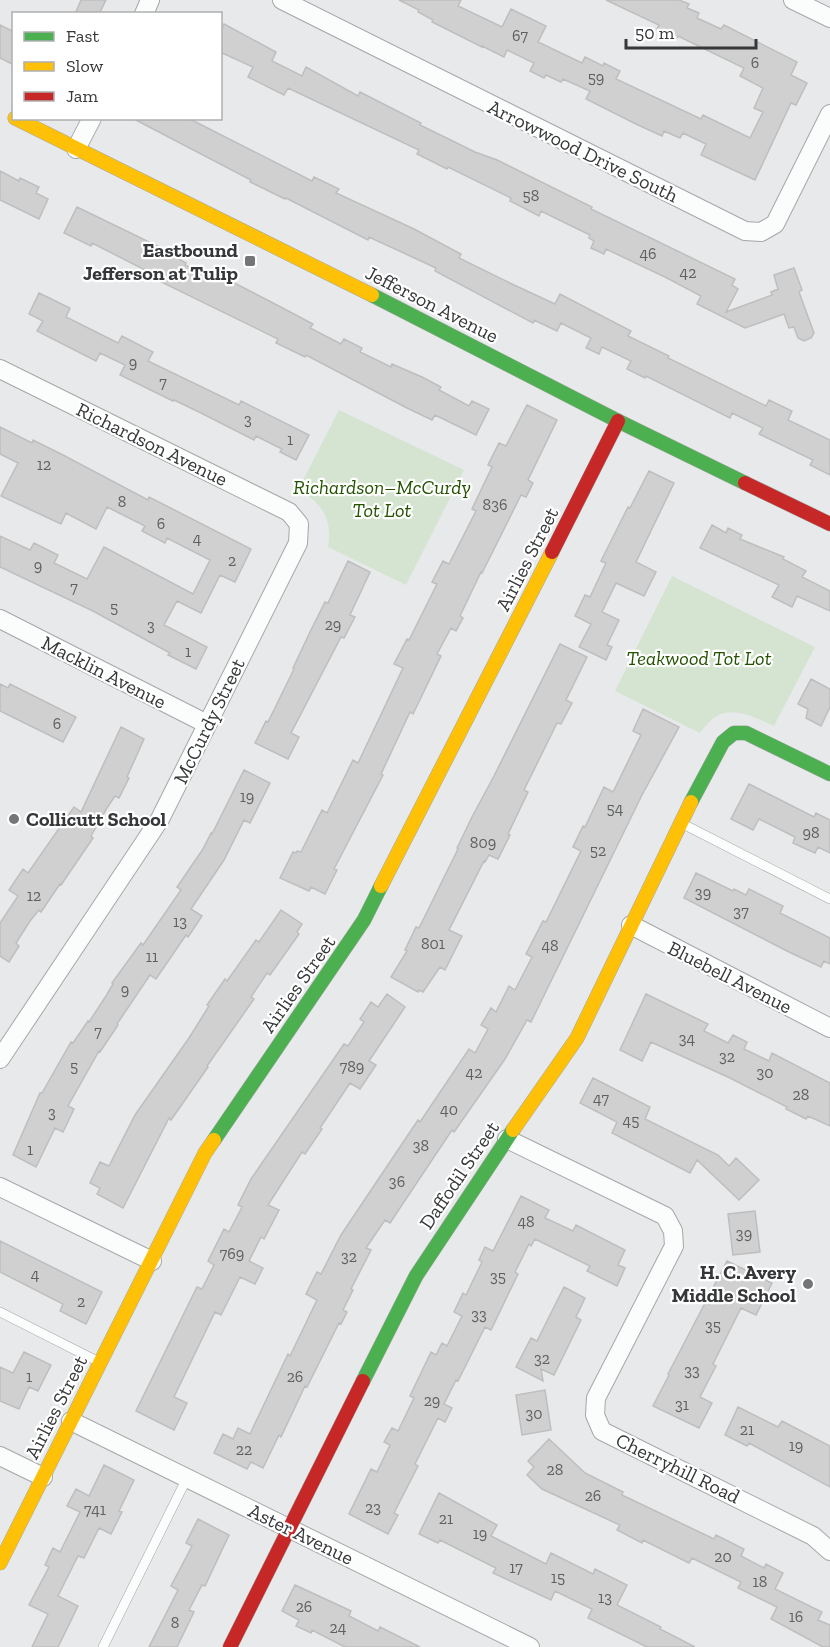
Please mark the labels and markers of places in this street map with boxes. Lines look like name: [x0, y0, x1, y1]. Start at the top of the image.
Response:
place label: Eastbound Jefferson at Tulip: [83, 238, 239, 285]
marker: Eastbound Jefferson at Tulip: [243, 254, 257, 268]
place label: Collicutt School: [26, 807, 167, 831]
marker: Collicutt School: [7, 812, 21, 826]
place label: H. C. Avery Middle School: [671, 1260, 796, 1307]
marker: H. C. Avery Middle School: [801, 1277, 815, 1291]

